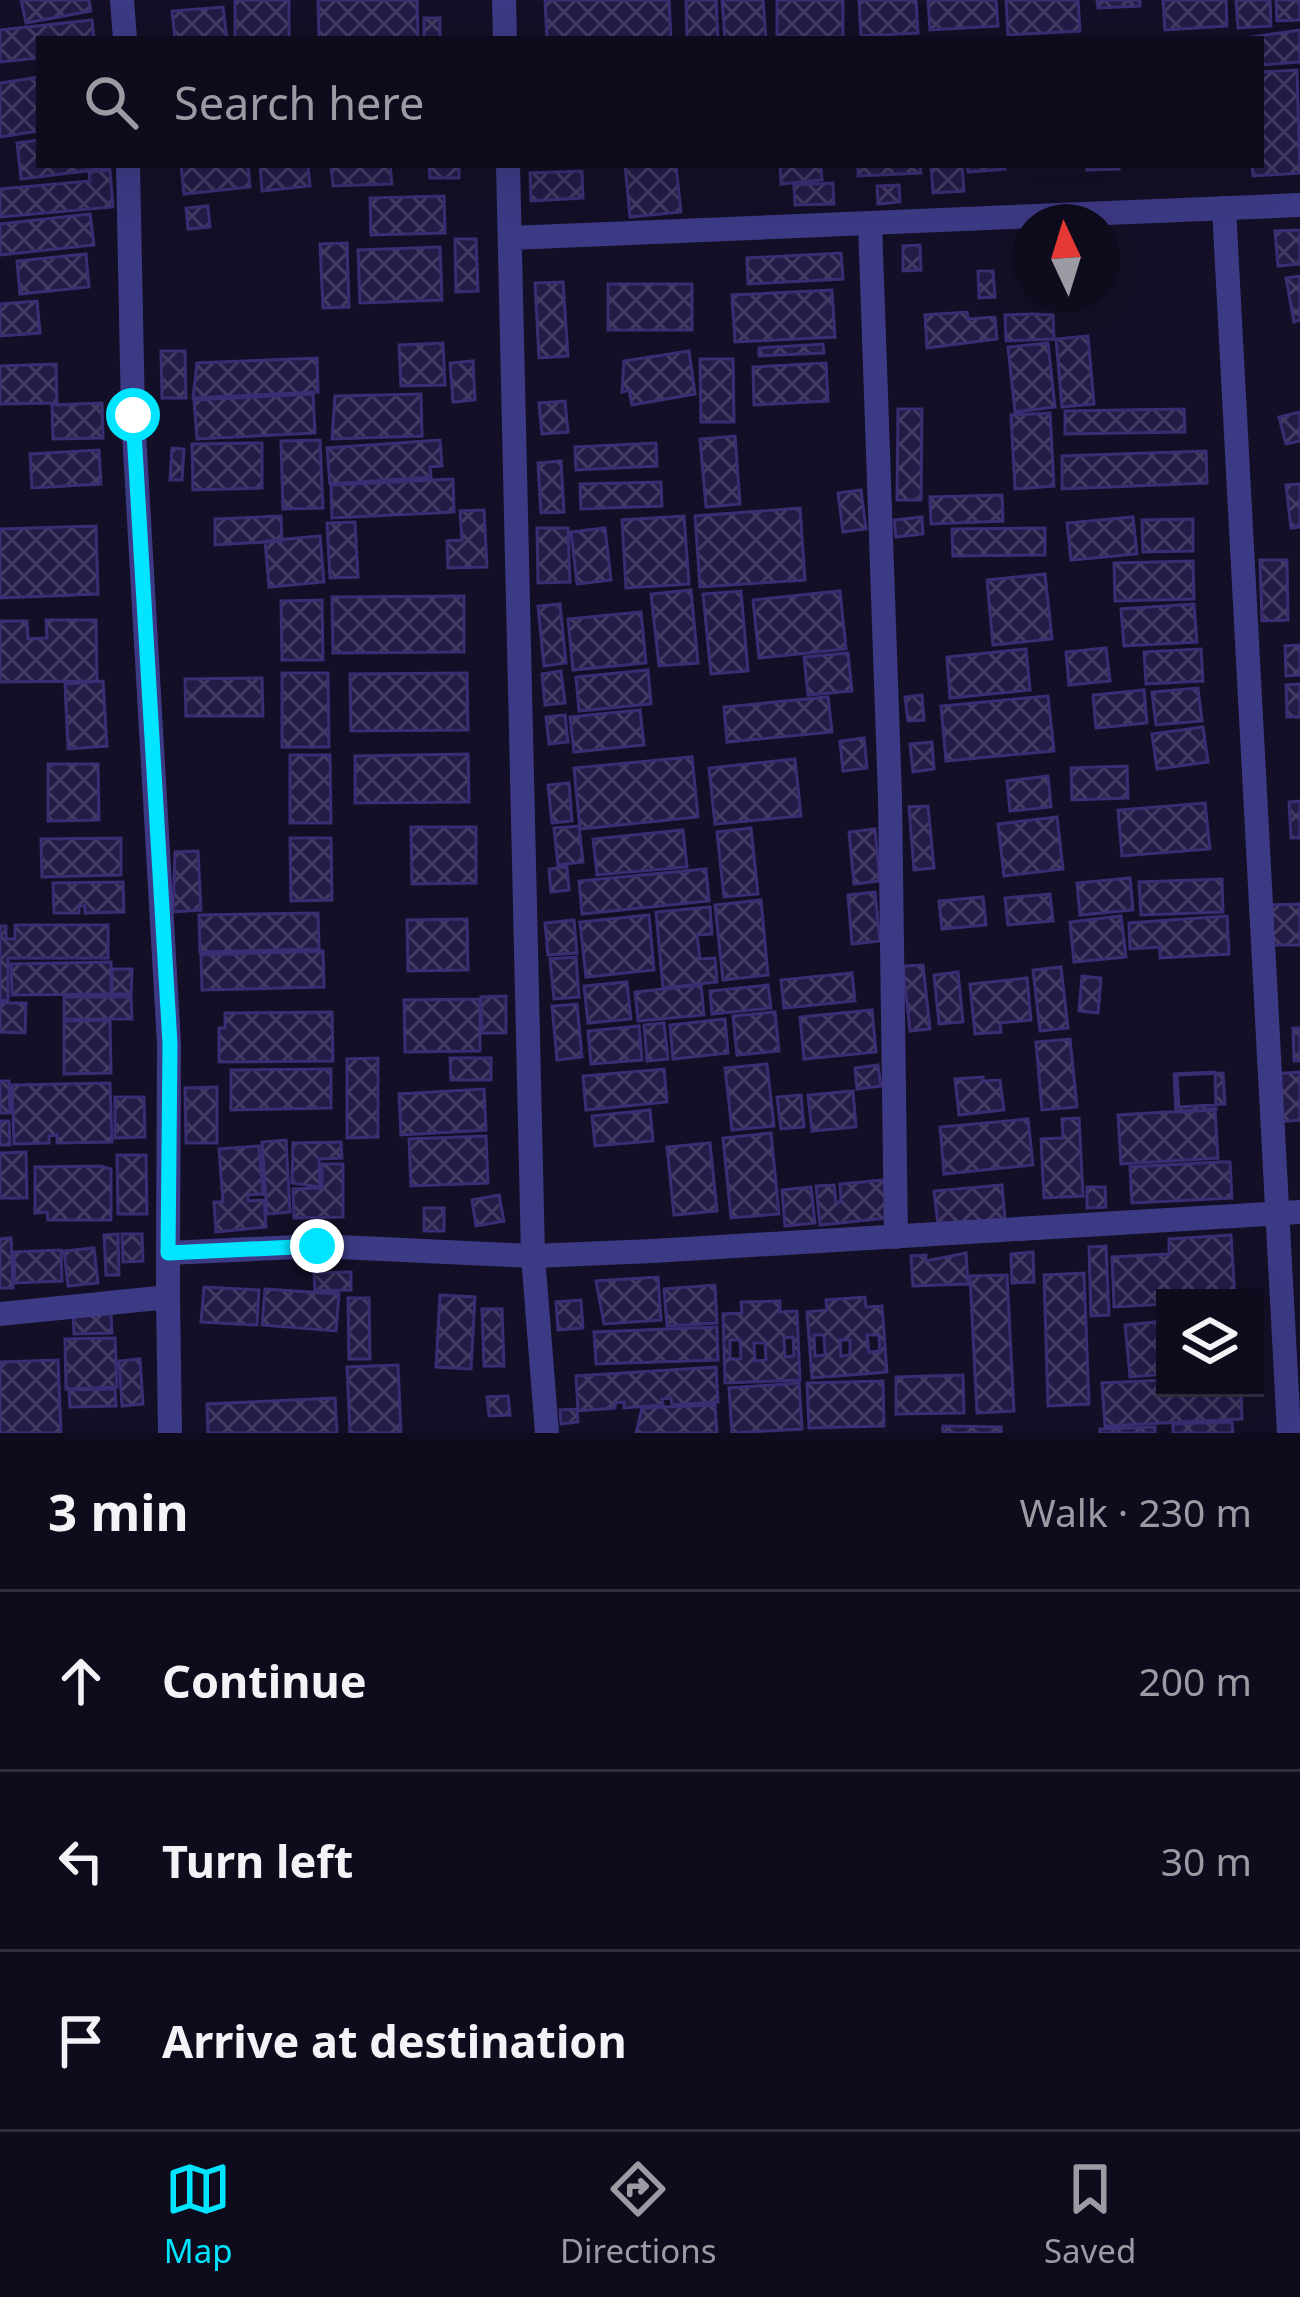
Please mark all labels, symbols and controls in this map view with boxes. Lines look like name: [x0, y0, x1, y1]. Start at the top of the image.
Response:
search box: [36, 36, 1264, 168]
icon: search: [78, 69, 144, 135]
text: Search here: [174, 72, 424, 133]
north arrow: [1012, 204, 1120, 312]
route start: [106, 388, 160, 442]
route end: [290, 1219, 344, 1273]
map controls: [1156, 1289, 1264, 1397]
button: layers: [1156, 1289, 1264, 1397]
text: 3 min: [48, 1476, 189, 1546]
text: Walk · 230 m: [1019, 1485, 1252, 1538]
icon: ahead: [48, 1648, 114, 1714]
text: Continue: [162, 1650, 367, 1711]
text: 200 m: [1138, 1654, 1252, 1707]
icon: left: [48, 1828, 114, 1894]
text: Turn left: [162, 1830, 353, 1891]
text: 30 m: [1161, 1834, 1252, 1887]
icon: arrive: [48, 2008, 114, 2074]
text: Arrive at destination: [162, 2010, 627, 2071]
tab: Map: [164, 2156, 232, 2273]
tab: Directions: [560, 2156, 717, 2273]
tab: Saved: [1044, 2156, 1136, 2273]

